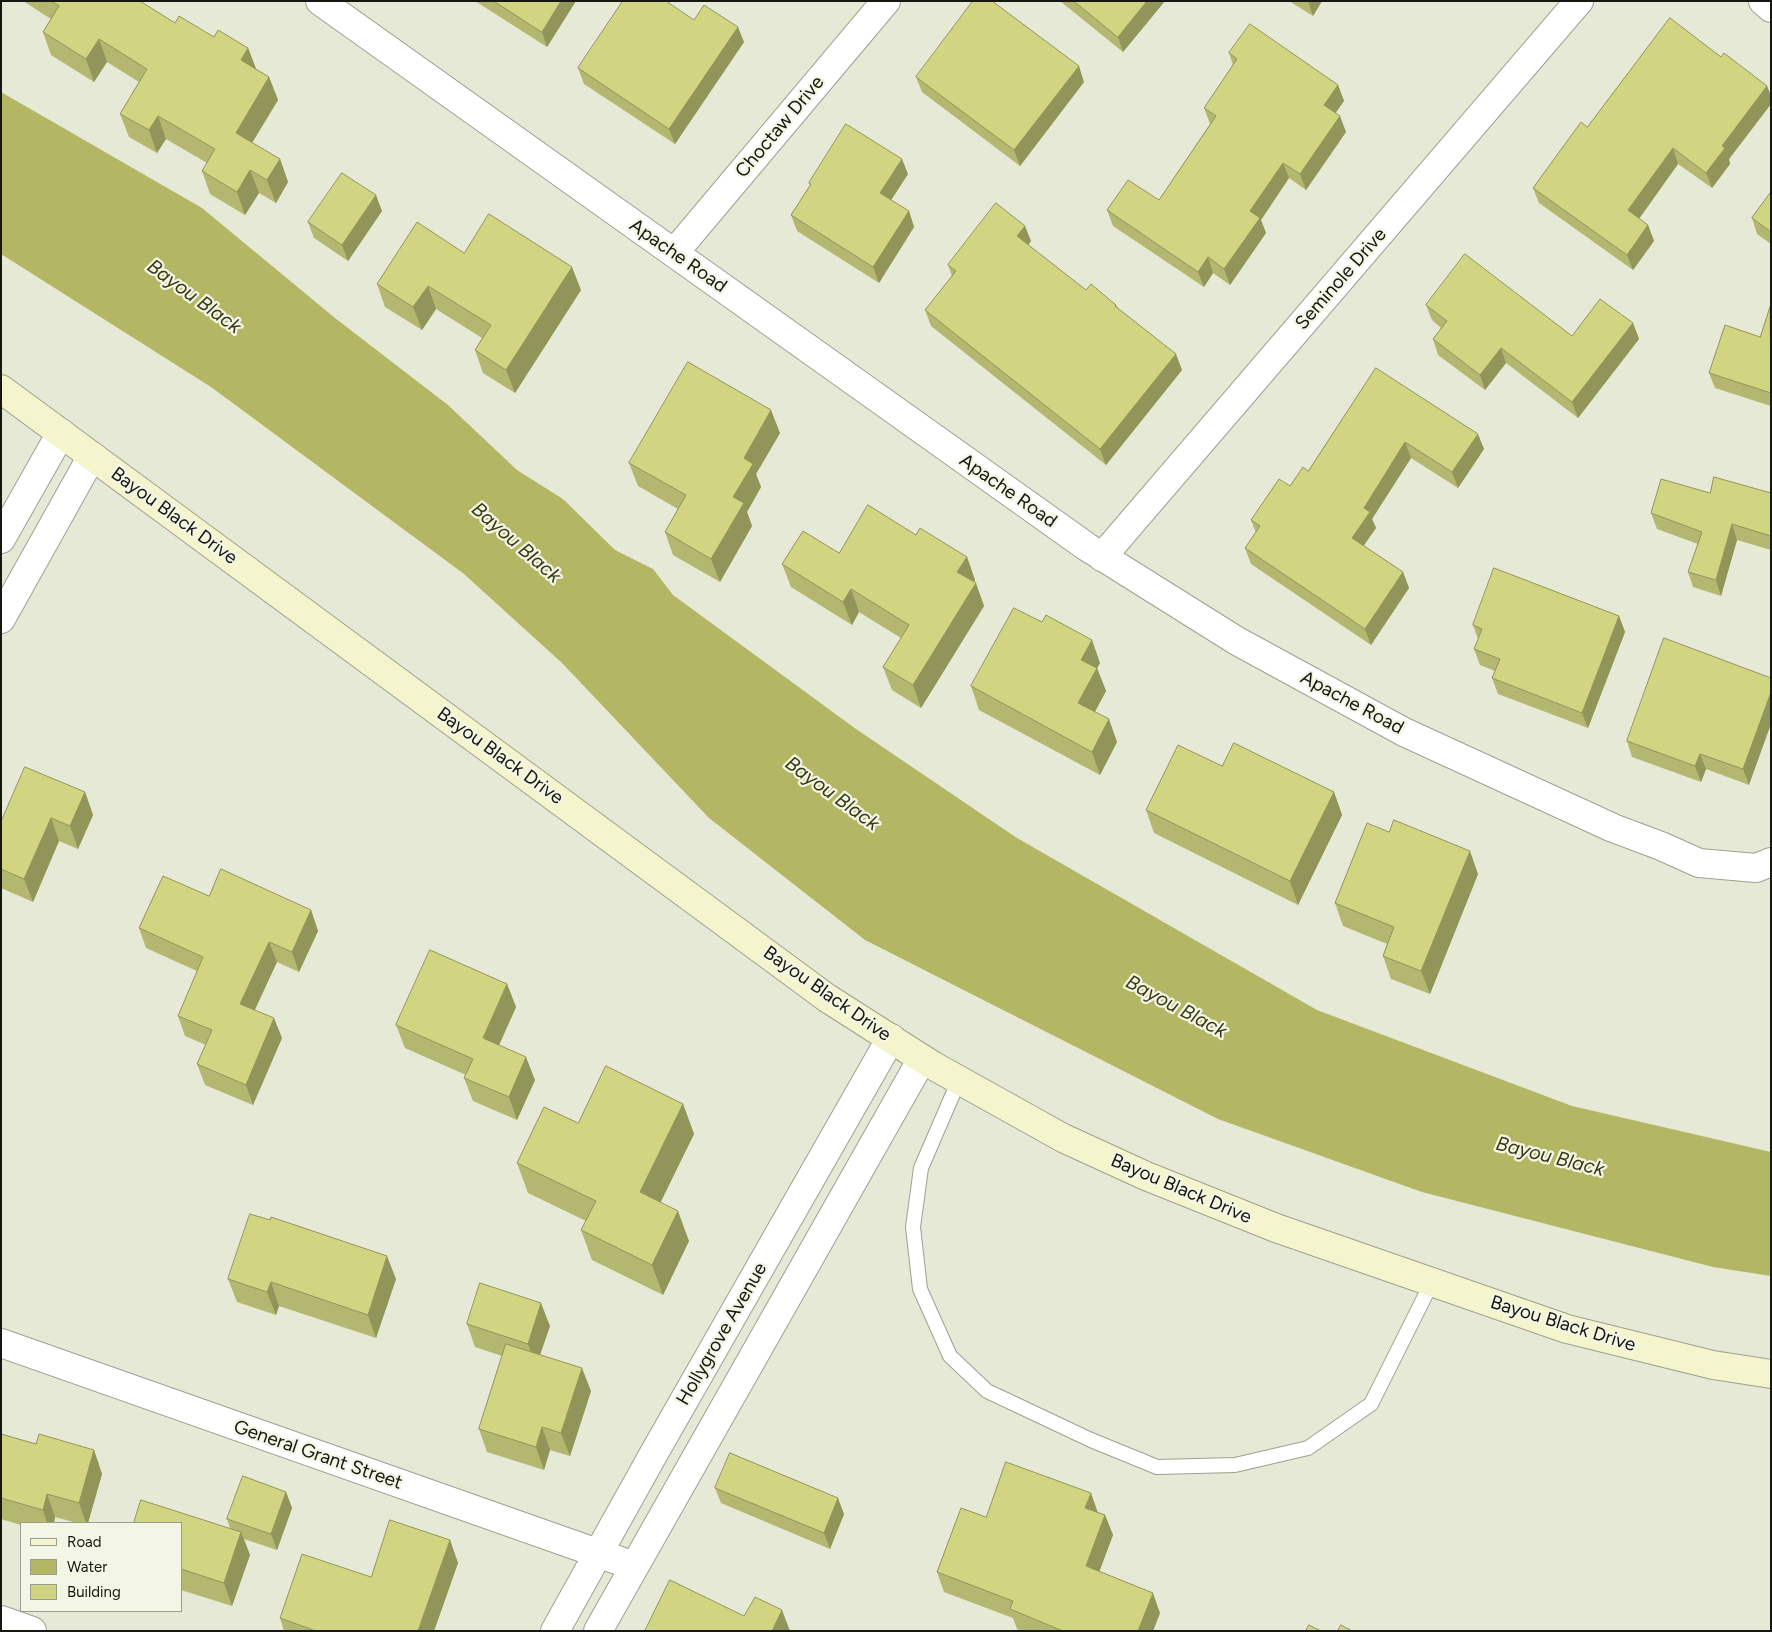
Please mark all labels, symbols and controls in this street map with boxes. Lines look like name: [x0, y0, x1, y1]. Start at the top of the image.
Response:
street label: Choctaw Drive: [731, 71, 829, 183]
street label: Apache Road: [625, 214, 731, 298]
street label: Seminole Drive: [1291, 223, 1391, 335]
water label: Bayou Black: [142, 255, 246, 339]
street label: Apache Road: [955, 449, 1061, 533]
street label: Bayou Black Drive: [106, 462, 242, 570]
water label: Bayou Black: [466, 498, 566, 588]
street label: Apache Road: [1297, 666, 1407, 740]
street label: Bayou Black Drive: [432, 702, 568, 810]
water label: Bayou Black: [780, 752, 884, 836]
street label: Bayou Black Drive: [759, 941, 895, 1047]
water label: Bayou Black: [1121, 970, 1231, 1044]
water label: Bayou Black: [1493, 1132, 1607, 1182]
street label: Bayou Black Drive: [1107, 1149, 1255, 1229]
street label: Hollygrove Avenue: [672, 1259, 772, 1409]
street label: Bayou Black Drive: [1488, 1291, 1638, 1357]
street label: General Grant Street: [231, 1415, 405, 1495]
legend: [20, 1522, 182, 1612]
text: Road: [67, 1533, 102, 1551]
text: Water: [67, 1558, 107, 1576]
text: Building: [67, 1583, 121, 1601]

